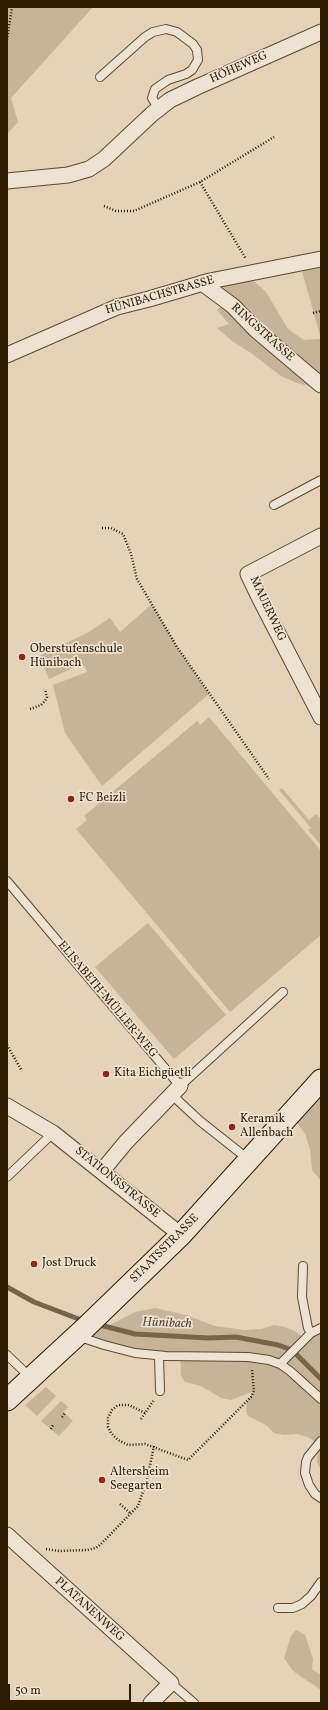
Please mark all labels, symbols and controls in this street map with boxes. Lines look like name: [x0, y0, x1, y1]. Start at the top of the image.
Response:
street label: HÖHEWEG: [208, 49, 270, 87]
street label: HÜNIBACHSTRASSE: [104, 274, 216, 318]
street label: RINGSTRASSE: [227, 301, 297, 365]
street label: MAUERWEG: [246, 574, 288, 644]
place label: Oberstufenschule Hünibach: [30, 643, 123, 671]
marker: Oberstufenschule Hünibach: [17, 652, 27, 662]
place label: FC Beizli: [79, 792, 126, 806]
marker: FC Beizli: [66, 794, 76, 804]
street label: ELISABETH-MÜLLER-WEG: [54, 939, 160, 1061]
place label: Kita Eichgüetli: [114, 1067, 191, 1081]
marker: Kita Eichgüetli: [101, 1069, 111, 1079]
place label: Keramik Allenbach: [240, 1113, 293, 1141]
marker: Keramik Allenbach: [227, 1122, 237, 1132]
street label: STATIONSSTRASSE: [72, 1144, 162, 1222]
street label: STAATSSTRASSE: [128, 1212, 202, 1286]
place label: Jost Druck: [42, 1257, 96, 1271]
marker: Jost Druck: [29, 1259, 39, 1269]
water label: Hünibach: [142, 1315, 192, 1333]
place label: Altersheim Seegarten: [110, 1466, 169, 1494]
marker: Altersheim Seegarten: [97, 1475, 107, 1485]
street label: PLATANENWEG: [51, 1575, 127, 1645]
scale bar: [10, 1676, 133, 1702]
text: 50 m: [15, 1683, 41, 1699]

